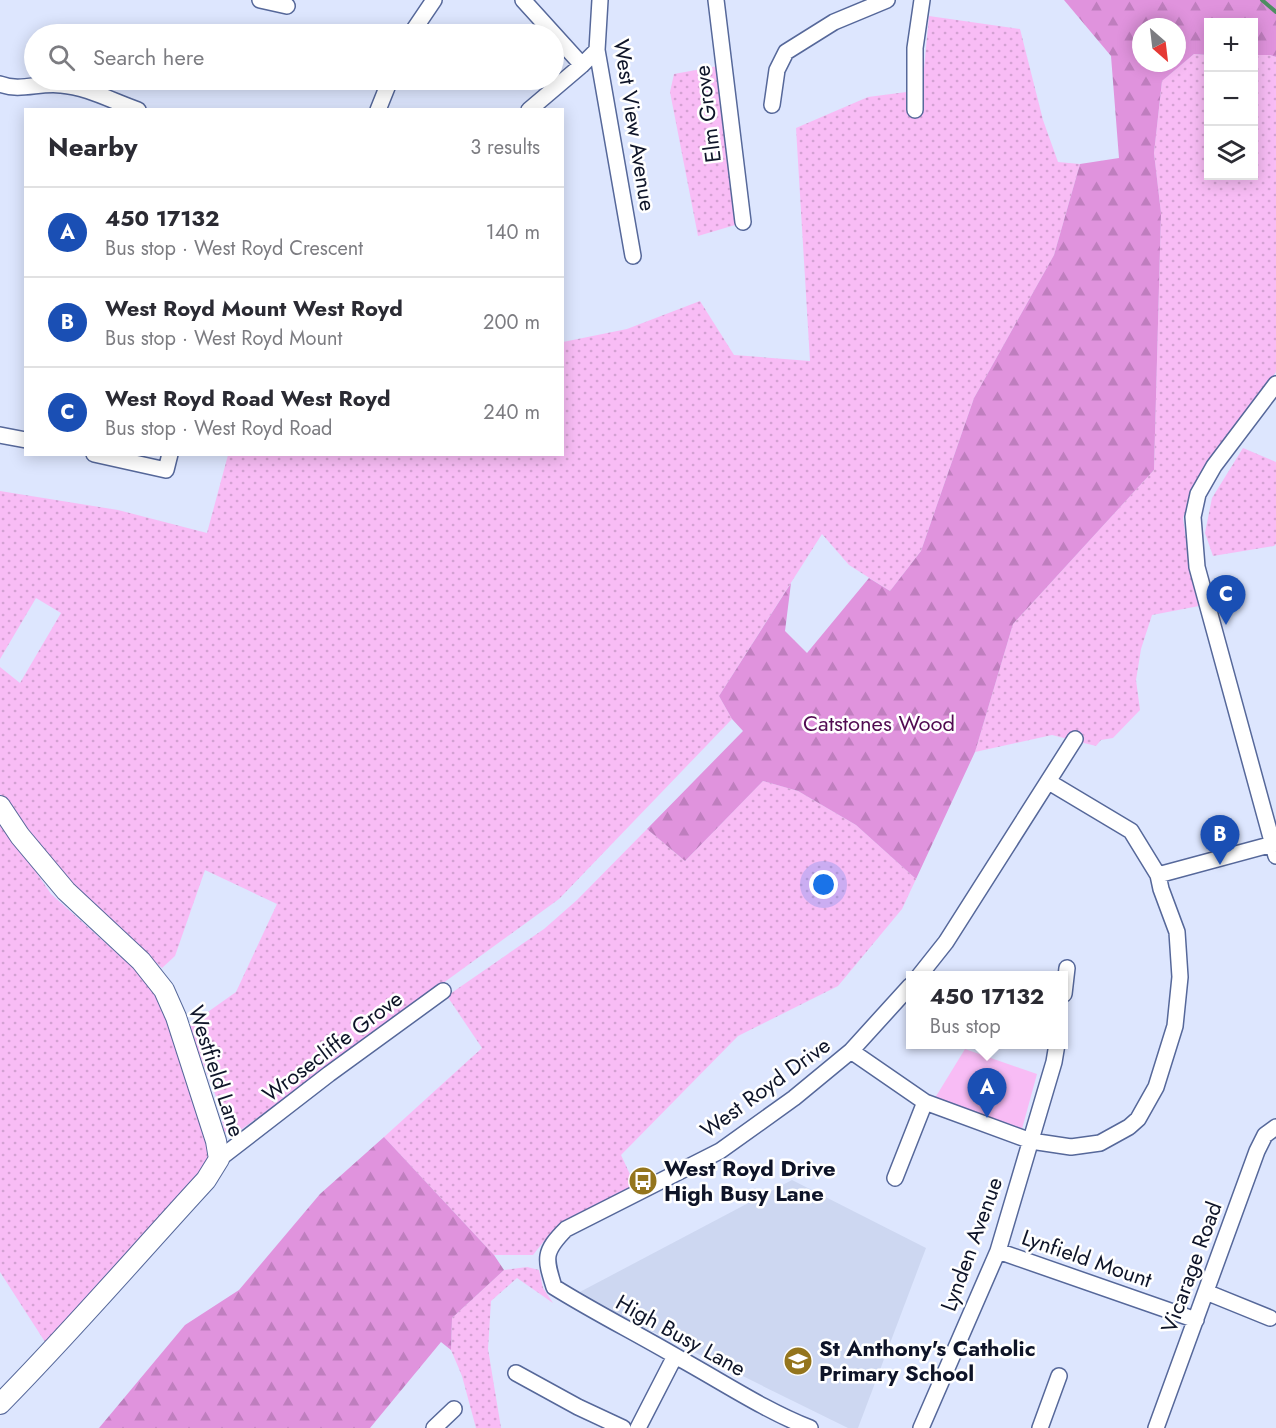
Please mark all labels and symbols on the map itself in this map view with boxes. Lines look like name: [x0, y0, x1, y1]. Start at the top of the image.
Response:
north arrow: [1132, 18, 1186, 72]
street label: West View Avenue: [606, 37, 664, 213]
street label: Elm Grove: [685, 64, 729, 164]
pin: C: [1206, 576, 1246, 625]
park label: Catstones Wood: [803, 707, 955, 739]
pin: B: [1200, 816, 1240, 865]
your location: [809, 870, 838, 899]
street label: Wrosecliffe Grove: [255, 983, 409, 1109]
street label: Westfield Lane: [181, 1001, 253, 1141]
street label: West Royd Drive: [693, 1029, 837, 1145]
pin: A: [968, 1068, 1006, 1118]
place label: West Royd Drive High Busy Lane: [664, 1152, 836, 1209]
bus stop icon: West Royd Drive High Busy Lane: [627, 1165, 659, 1197]
street label: Lynden Avenue: [932, 1172, 1010, 1316]
street label: Vicarage Road: [1152, 1197, 1230, 1337]
street label: Lynfield Mount: [1018, 1221, 1157, 1295]
street label: High Busy Lane: [610, 1286, 752, 1384]
place label: St Anthony's Catholic Primary School: [819, 1332, 1036, 1389]
school or university icon: St Anthony's Catholic Primary School: [782, 1345, 814, 1377]

